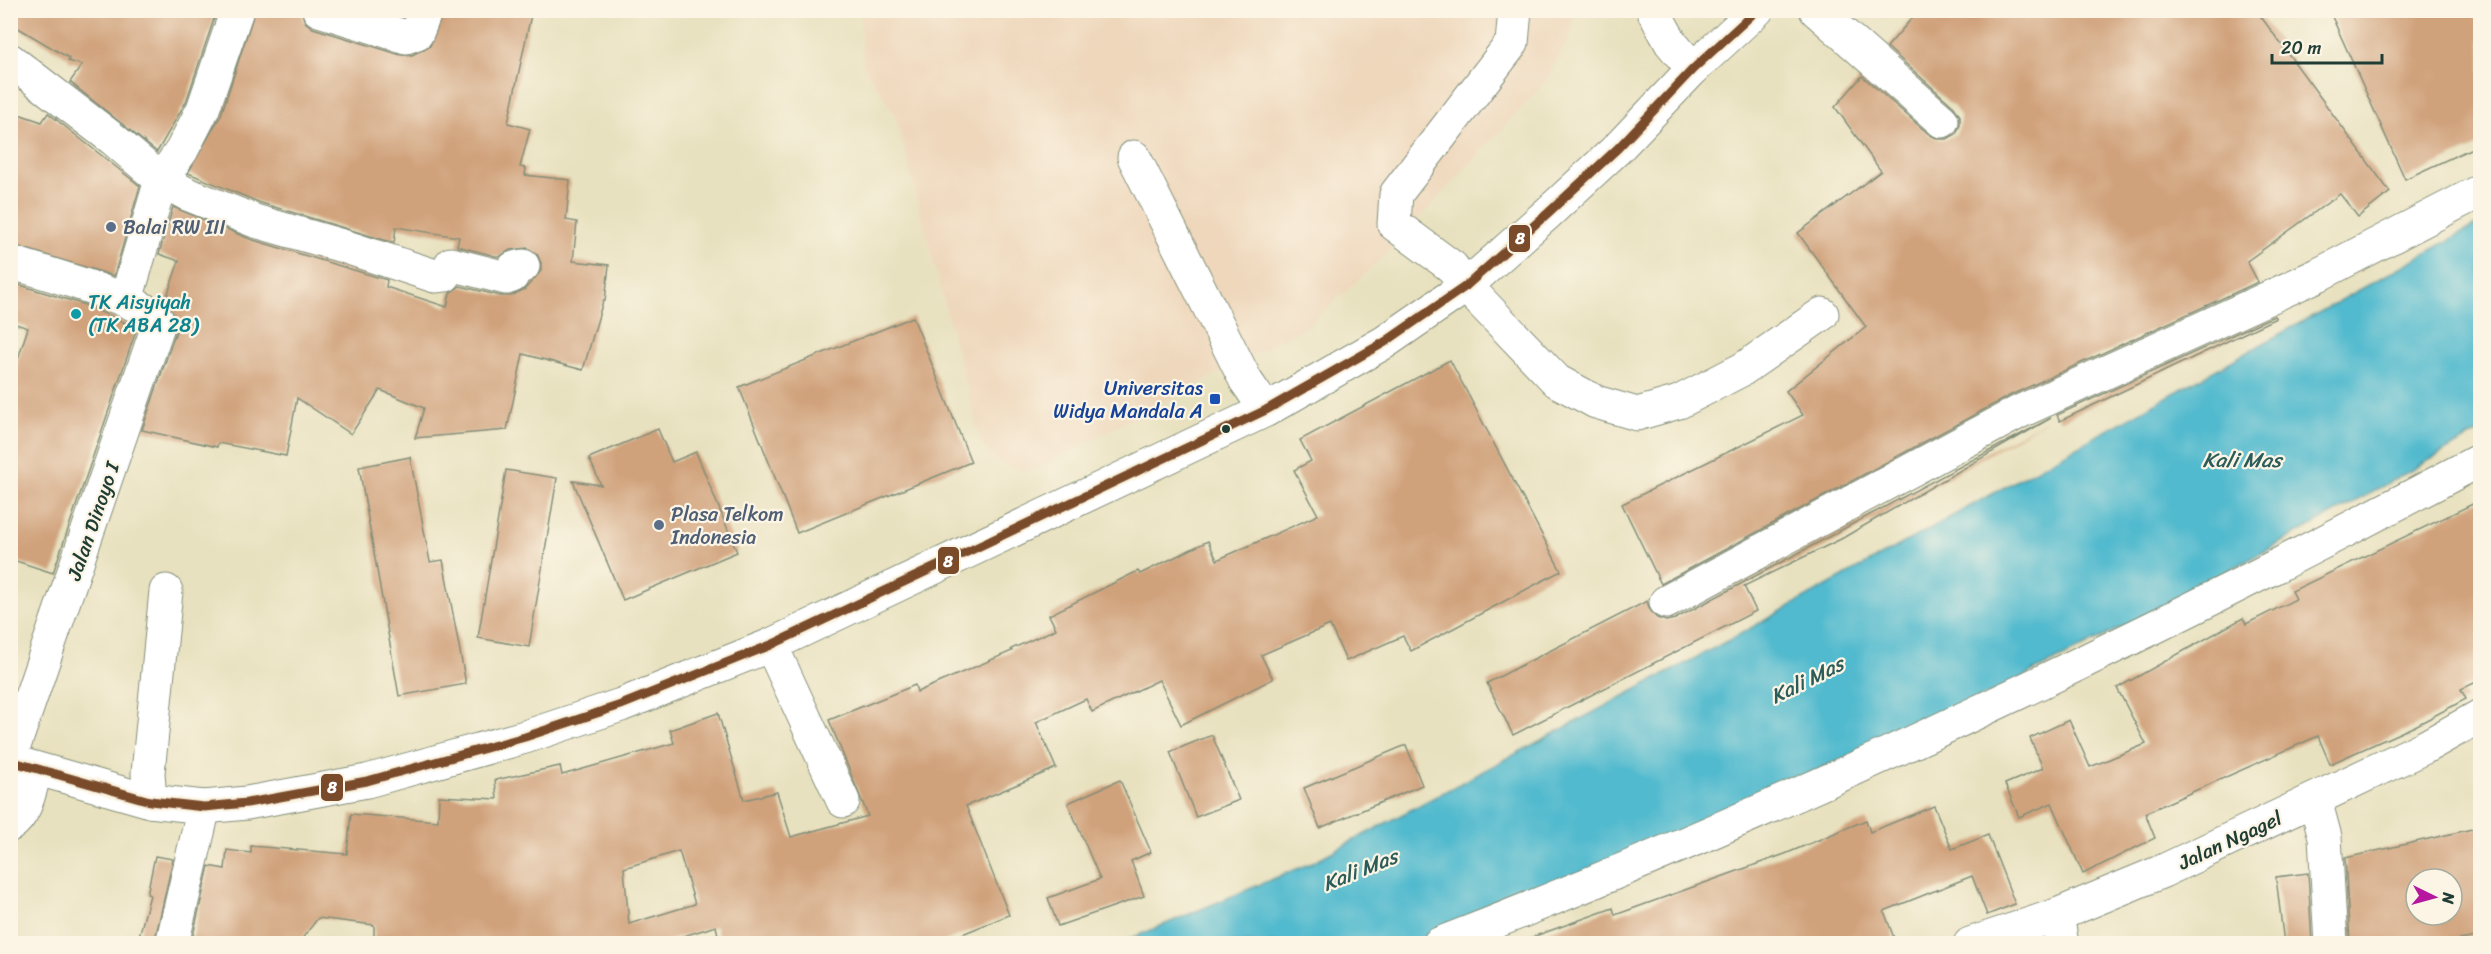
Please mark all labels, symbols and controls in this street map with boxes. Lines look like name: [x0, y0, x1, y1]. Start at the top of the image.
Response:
scale bar: [2272, 27, 2382, 65]
text: 20 m: [2281, 32, 2321, 64]
place label: Balai RW III: [123, 210, 226, 245]
marker: Balai RW III: [104, 220, 118, 234]
line badge: 8: [1508, 224, 1531, 253]
text: 8: [1514, 224, 1525, 253]
place label: TK Aisyiyah (TK ABA 28): [88, 285, 199, 343]
marker: TK Aisyiyah (TK ABA 28): [69, 307, 83, 321]
place label: Universitas Widya Mandala A: [1053, 371, 1204, 429]
marker: Universitas Widya Mandala A: [1208, 392, 1222, 406]
unlabelled marker: [1220, 423, 1232, 435]
water label: Kali Mas: [2203, 441, 2284, 479]
street label: Jalan Dinoyo I: [57, 456, 130, 586]
place label: Plasa Telkom Indonesia: [670, 497, 784, 555]
marker: Plasa Telkom Indonesia: [652, 518, 666, 532]
line badge: 8: [937, 546, 960, 575]
text: 8: [942, 547, 953, 576]
water label: Kali Mas: [1763, 644, 1853, 715]
line badge: 8: [320, 773, 344, 802]
text: 8: [326, 773, 337, 802]
street label: Jalan Ngagel: [2171, 800, 2289, 880]
water label: Kali Mas: [1316, 837, 1406, 902]
north arrow: [2404, 867, 2464, 927]
text: N: [2433, 890, 2463, 906]

